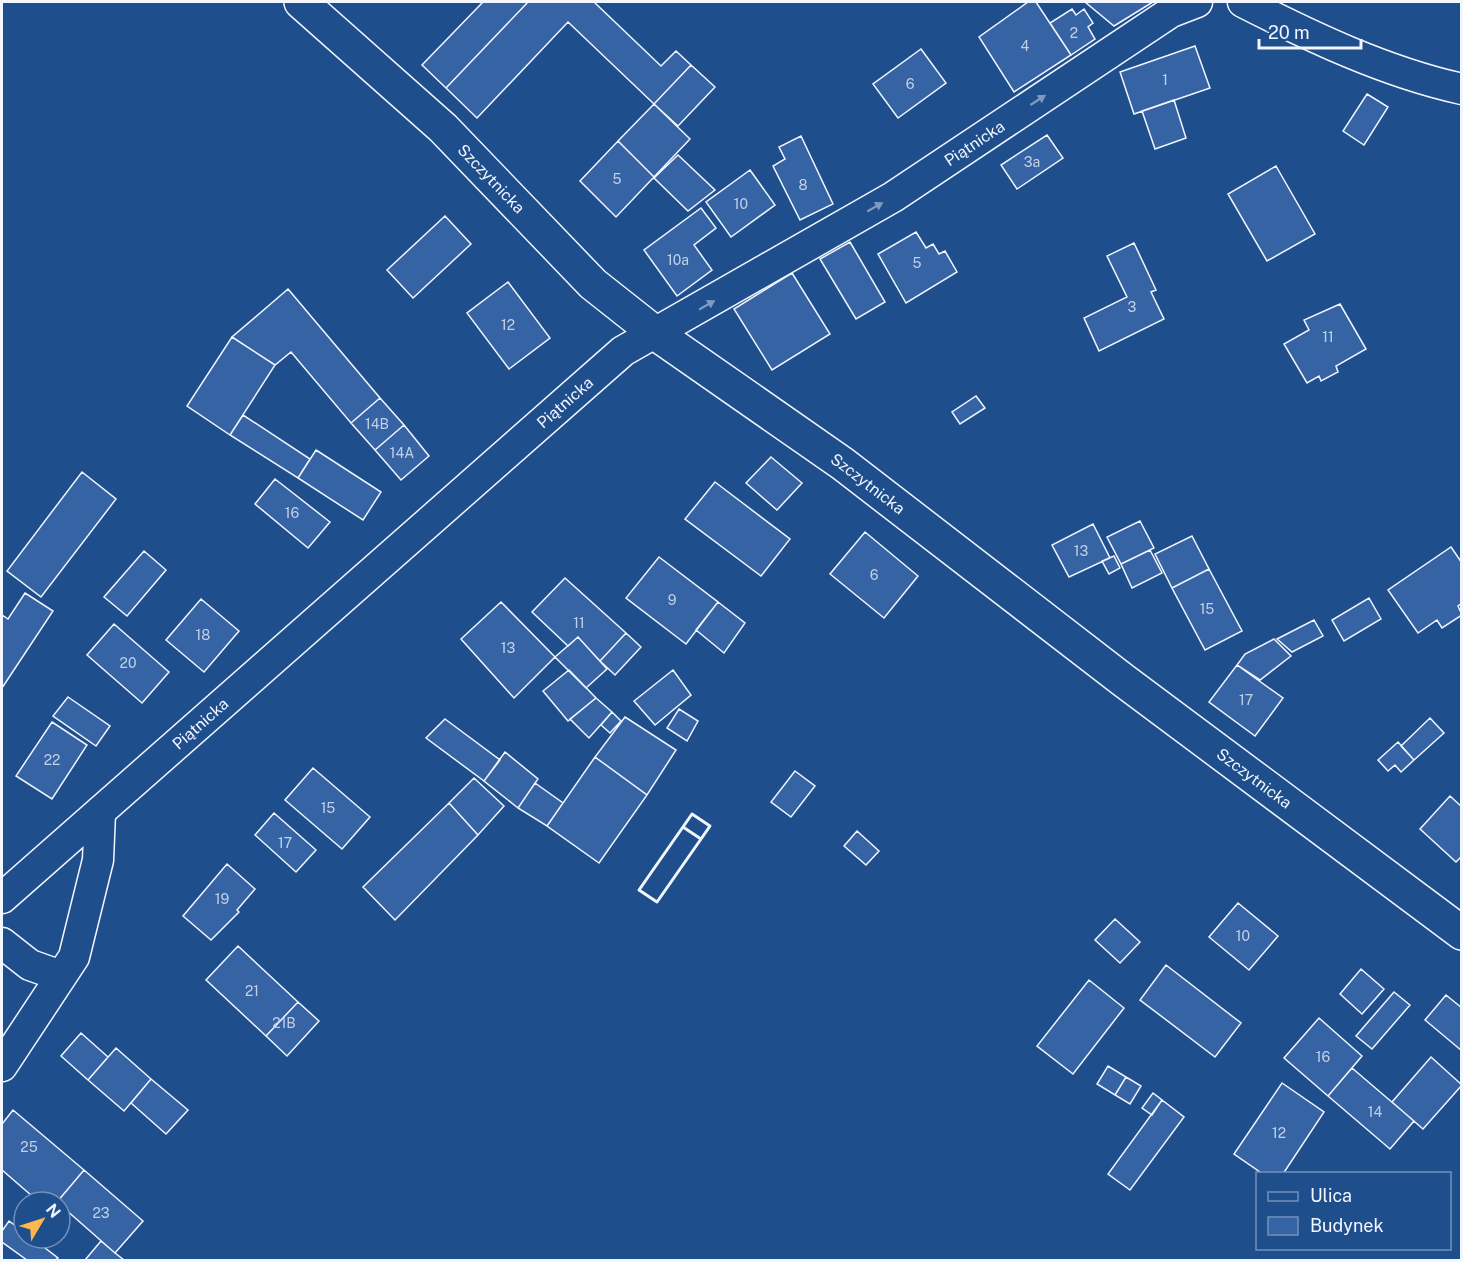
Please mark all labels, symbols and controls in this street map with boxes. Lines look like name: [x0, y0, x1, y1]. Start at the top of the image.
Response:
scale bar: [1259, 12, 1361, 50]
text: 20 m: [1268, 22, 1310, 43]
house number: 2: [1070, 25, 1078, 41]
house number: 4: [1021, 38, 1030, 54]
house number: 1: [1162, 72, 1168, 88]
house number: 6: [906, 76, 915, 92]
one-way arrow: [1030, 94, 1046, 106]
street label: Piątnicka: [941, 116, 1008, 170]
street label: Szczytnicka: [454, 140, 529, 217]
house number: 3a: [1024, 154, 1040, 170]
house number: 5: [613, 171, 622, 187]
house number: 8: [798, 177, 808, 193]
house number: 10: [734, 196, 748, 212]
one-way arrow: [867, 201, 883, 212]
house number: 10a: [667, 252, 689, 268]
house number: 5: [913, 255, 922, 271]
house number: 3: [1128, 299, 1137, 315]
one-way arrow: [699, 300, 716, 310]
house number: 12: [501, 317, 515, 333]
house number: 11: [1322, 329, 1334, 345]
street label: Piątnicka: [533, 373, 597, 432]
house number: 14B: [365, 416, 389, 432]
house number: 14A: [390, 445, 414, 461]
street label: Szczytnicka: [827, 449, 909, 518]
house number: 16: [285, 505, 299, 521]
house number: 13: [1074, 543, 1088, 559]
house number: 6: [870, 567, 879, 583]
house number: 9: [668, 592, 677, 608]
house number: 15: [1200, 601, 1214, 617]
house number: 11: [573, 615, 585, 631]
house number: 18: [196, 627, 210, 643]
house number: 13: [501, 640, 515, 656]
house number: 20: [120, 655, 136, 671]
house number: 17: [1239, 692, 1253, 708]
street label: Piątnicka: [169, 694, 232, 754]
street label: Szczytnicka: [1213, 744, 1295, 813]
house number: 22: [44, 752, 60, 768]
house number: 15: [321, 800, 335, 816]
house number: 17: [278, 835, 292, 851]
house number: 19: [215, 891, 229, 907]
house number: 10: [1236, 928, 1250, 944]
house number: 21: [245, 983, 259, 999]
house number: 21B: [272, 1015, 296, 1031]
house number: 16: [1316, 1049, 1330, 1065]
house number: 14: [1368, 1104, 1382, 1120]
house number: 12: [1272, 1125, 1286, 1141]
house number: 25: [20, 1139, 38, 1155]
legend: [1256, 1172, 1451, 1250]
text: Ulica: [1310, 1185, 1352, 1206]
north arrow: [12, 1190, 72, 1250]
text: N: [42, 1200, 65, 1222]
house number: 23: [92, 1205, 110, 1221]
text: Budynek: [1310, 1215, 1384, 1236]

